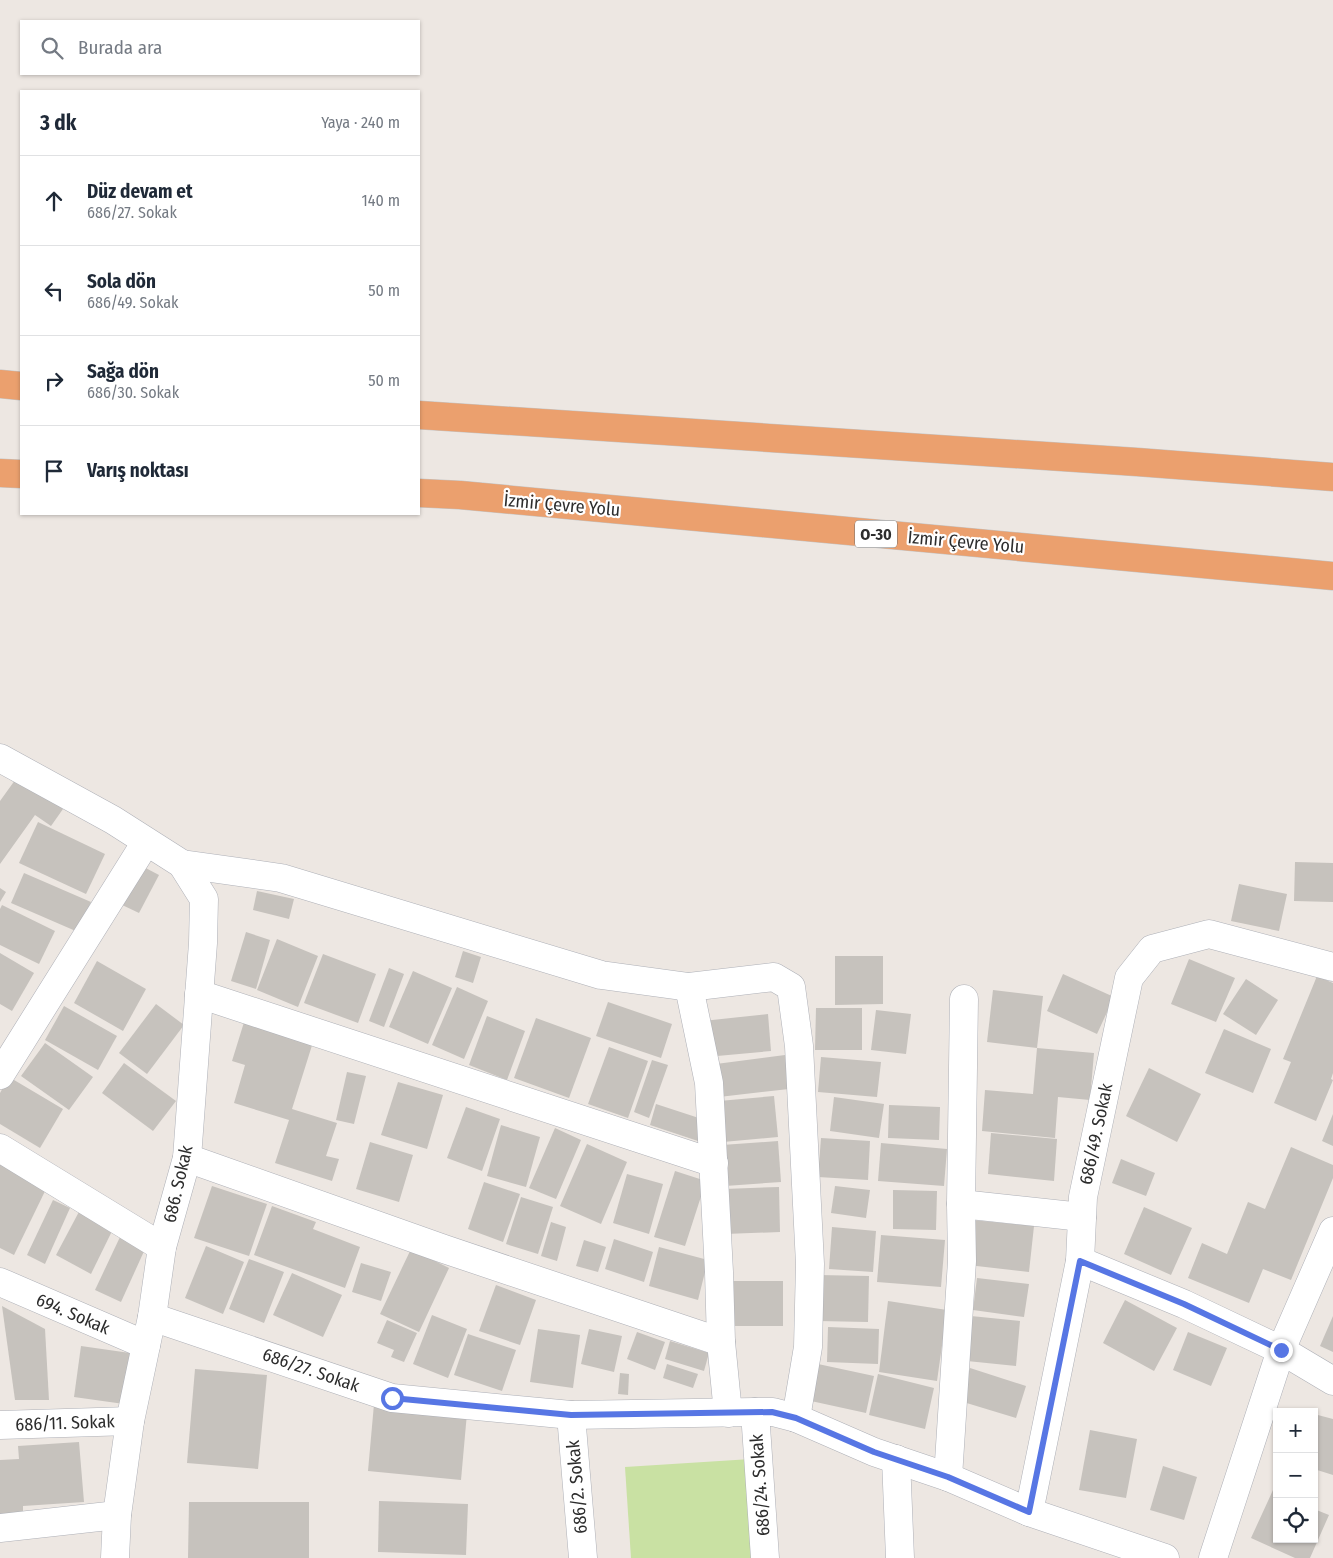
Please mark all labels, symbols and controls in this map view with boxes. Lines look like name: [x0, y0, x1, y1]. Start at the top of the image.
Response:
search box: [20, 20, 420, 75]
icon: search: [38, 34, 66, 62]
text: Burada ara: [78, 36, 162, 59]
text: 3 dk: [40, 110, 76, 136]
text: Yaya · 240 m: [321, 113, 400, 132]
text: Düz devam et: [87, 180, 193, 203]
icon: ahead: [40, 187, 68, 215]
text: 140 m: [362, 191, 400, 210]
text: 686/27. Sokak: [87, 203, 177, 222]
text: Sola dön: [87, 270, 156, 293]
icon: left: [40, 277, 68, 305]
text: 50 m: [368, 281, 400, 300]
text: 686/49. Sokak: [87, 293, 179, 312]
text: Sağa dön: [87, 360, 159, 383]
icon: right: [40, 367, 68, 395]
text: 50 m: [368, 371, 400, 390]
text: 686/30. Sokak: [87, 383, 179, 402]
icon: arrive: [40, 457, 68, 485]
text: Varış noktası: [87, 459, 189, 482]
street label: İzmir Çevre Yolu: [503, 489, 621, 521]
road number: O-30: [855, 520, 897, 548]
street label: İzmir Çevre Yolu: [907, 526, 1025, 558]
street label: 686/49. Sokak: [1075, 1081, 1118, 1187]
street label: 686. Sokak: [158, 1143, 198, 1225]
street label: 694. Sokak: [33, 1289, 114, 1340]
route end: [1270, 1339, 1293, 1362]
street label: 686/27. Sokak: [260, 1343, 363, 1397]
route start: [381, 1387, 404, 1410]
map controls: [1273, 1408, 1318, 1543]
button: +: [1273, 1408, 1318, 1453]
street label: 686/11. Sokak: [15, 1410, 116, 1436]
street label: 686/24. Sokak: [745, 1433, 775, 1537]
street label: 686/2. Sokak: [562, 1439, 592, 1535]
button: −: [1273, 1453, 1318, 1498]
button: locate: [1273, 1498, 1318, 1543]

